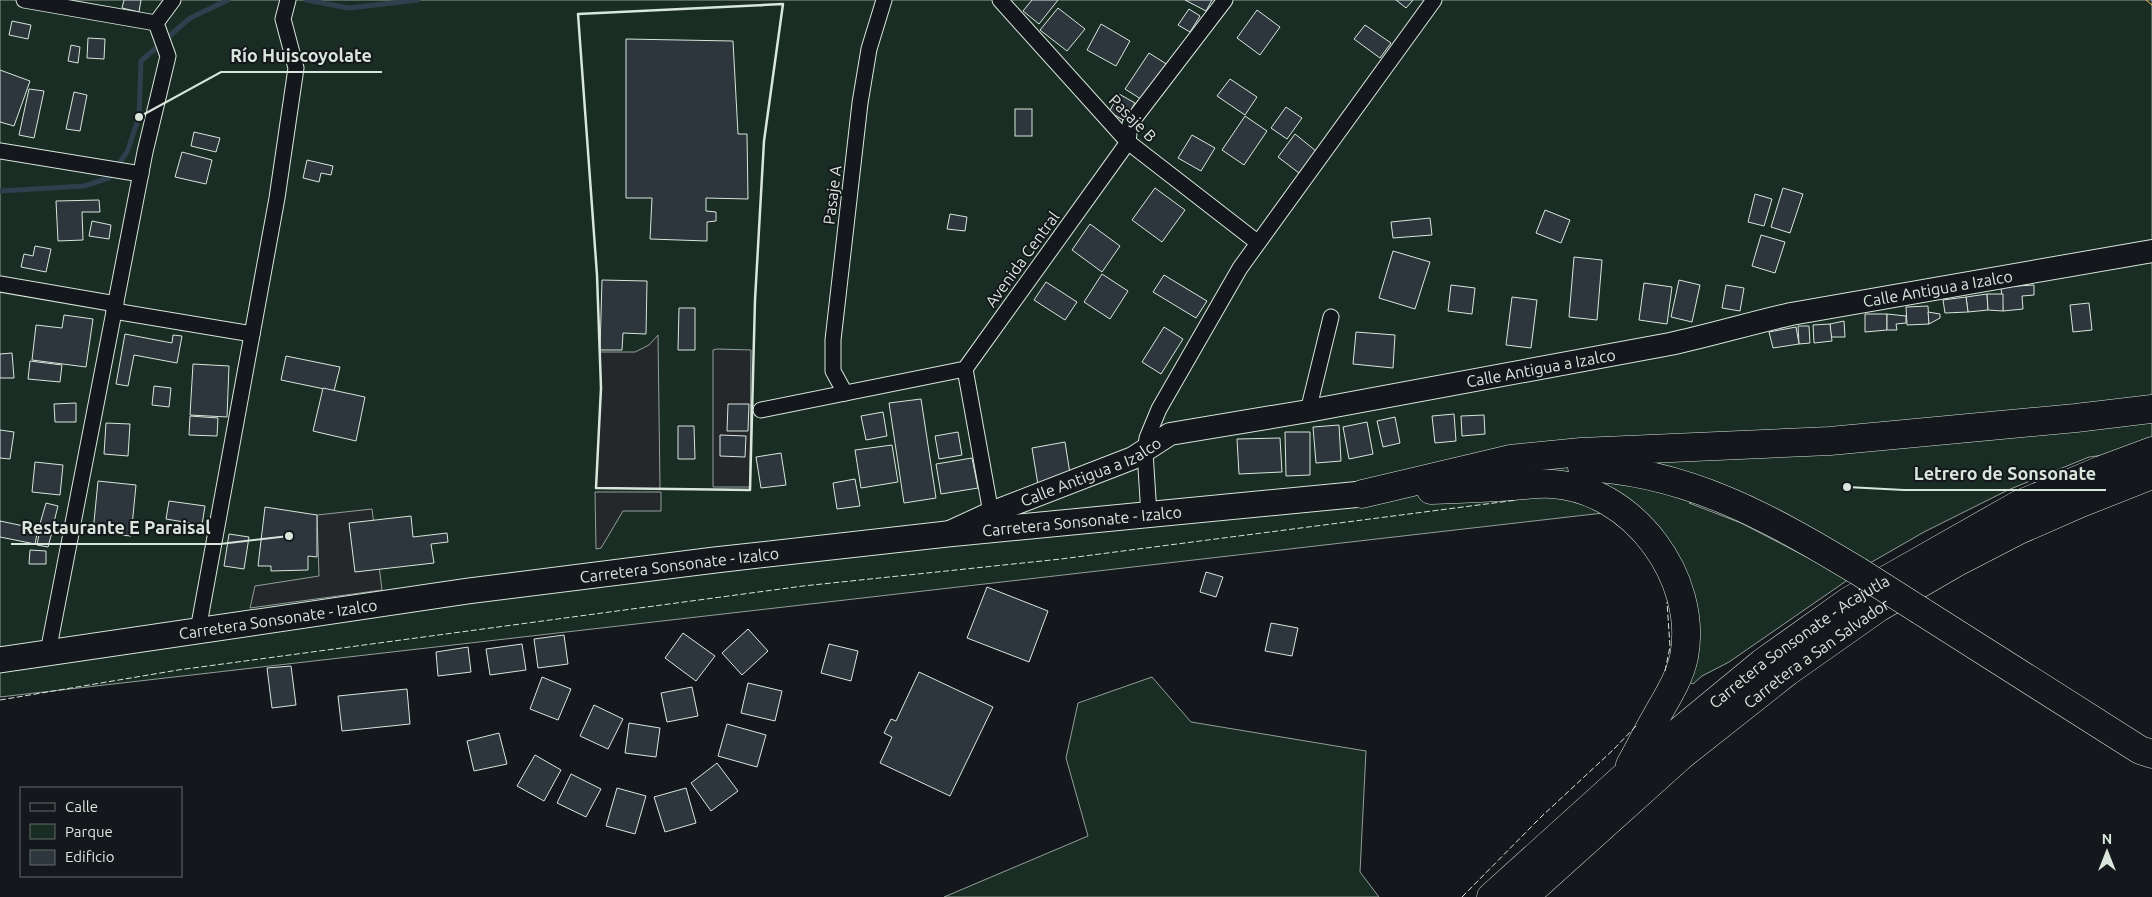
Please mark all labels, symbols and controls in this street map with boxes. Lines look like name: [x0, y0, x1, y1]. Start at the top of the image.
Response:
callout: Río Huiscoyolate: [221, 39, 382, 72]
text: Río Huiscoyolate: [230, 45, 372, 65]
street label: Pasaje B: [1106, 91, 1160, 145]
street label: Pasaje A: [819, 164, 845, 226]
street label: Avenida Central: [981, 208, 1063, 310]
street label: Calle Antigua a Izalco: [1862, 267, 2014, 310]
street label: Calle Antigua a Izalco: [1465, 345, 1617, 391]
street label: Calle Antigua a Izalco: [1018, 433, 1164, 510]
callout: Letrero de Sonsonate: [1904, 457, 2106, 490]
text: Letrero de Sonsonate: [1914, 463, 2096, 483]
street label: Carretera Sonsonate - Izalco: [981, 502, 1183, 540]
callout: Restaurante E Paraisal: [11, 511, 220, 544]
text: Restaurante E Paraisal: [21, 517, 211, 537]
street label: Carretera Sonsonate - Izalco: [579, 544, 780, 586]
street label: Carretera Sonsonate - Acajutla: [1705, 571, 1892, 712]
street label: Carretera Sonsonate - Izalco: [178, 595, 378, 643]
street label: Carretera a San Salvador: [1740, 595, 1892, 712]
legend: [20, 787, 182, 877]
text: Calle: [65, 798, 98, 815]
text: Parque: [65, 823, 113, 840]
north arrow: [2082, 827, 2132, 877]
text: N: [2102, 831, 2112, 847]
text: Edificio: [65, 848, 114, 865]

